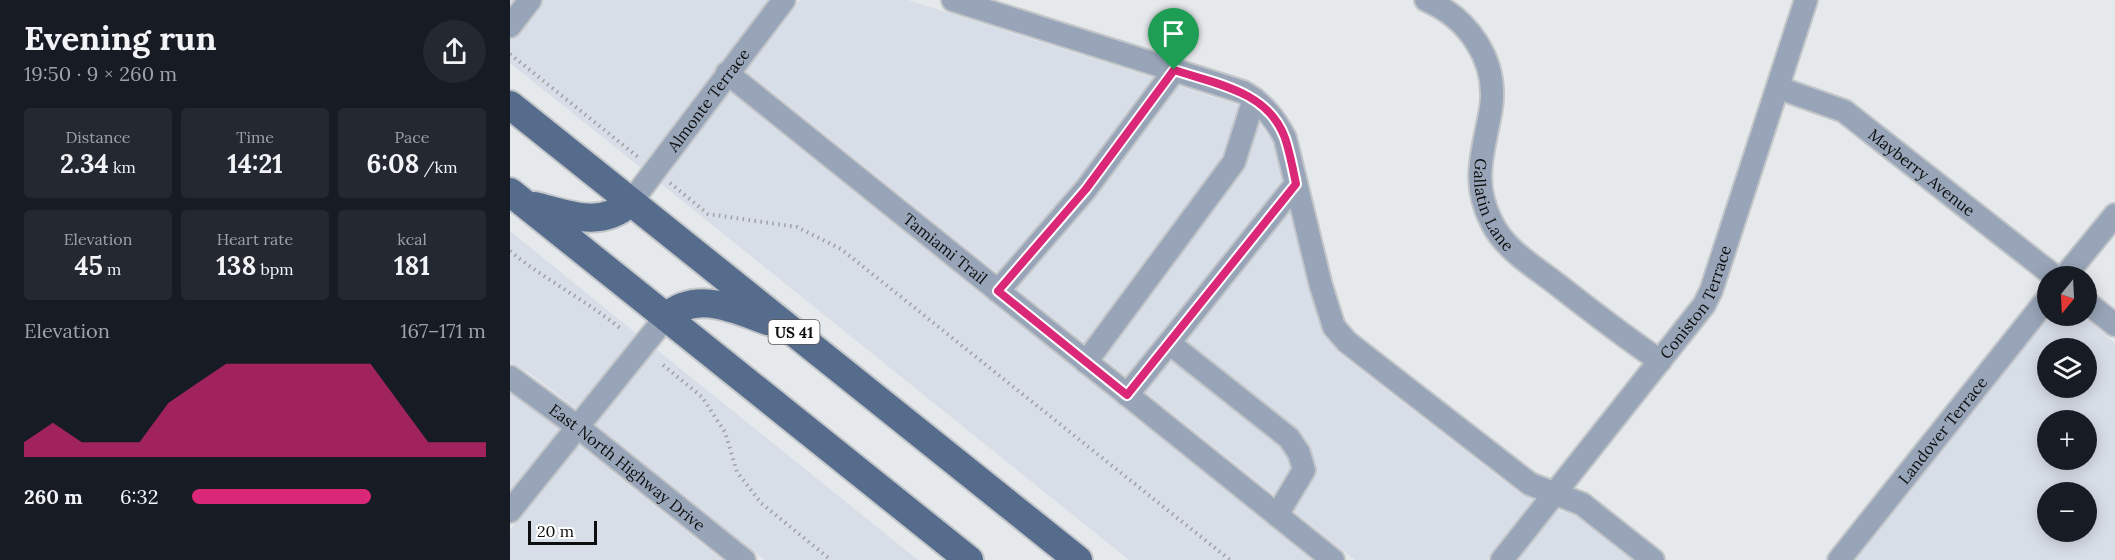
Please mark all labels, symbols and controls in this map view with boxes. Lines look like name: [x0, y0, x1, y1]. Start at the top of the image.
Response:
pin: [1148, 8, 1199, 70]
text: Evening run: [24, 17, 216, 59]
icon: arrive: [1157, 17, 1190, 50]
button: share: [423, 20, 486, 83]
street label: Almonte Terrace: [662, 44, 754, 156]
text: 19:50 · 9 × 260 m: [24, 61, 177, 86]
street label: Mayberry Avenue: [1864, 124, 1980, 221]
text: Distance: [65, 127, 131, 147]
text: Time: [236, 127, 274, 147]
text: Pace: [395, 127, 429, 147]
text: 2.34: [60, 147, 109, 180]
text: 14:21: [227, 147, 283, 180]
text: 6:08: [366, 147, 419, 180]
text: km: [109, 157, 136, 177]
text: /km: [419, 157, 458, 177]
street label: Gallatin Lane: [1470, 157, 1518, 255]
street label: Tamiami Trail: [899, 209, 991, 288]
text: Elevation: [64, 229, 132, 249]
text: Heart rate: [217, 229, 293, 249]
text: kcal: [397, 229, 427, 249]
street label: Coniston Terrace: [1655, 242, 1735, 363]
text: 45: [75, 249, 103, 282]
text: 138: [216, 249, 256, 282]
text: 181: [394, 249, 430, 282]
text: m: [103, 259, 121, 279]
text: bpm: [256, 259, 294, 279]
north arrow: [2037, 266, 2097, 326]
map controls: [2037, 266, 2097, 542]
text: Elevation: [24, 318, 110, 343]
text: 167–171 m: [400, 318, 486, 343]
road number: US 41: [768, 320, 820, 344]
button: layers: [2037, 338, 2097, 398]
street label: Landover Terrace: [1894, 372, 1992, 488]
street label: East North Highway Drive: [545, 399, 710, 535]
button: +: [2037, 410, 2097, 470]
button: −: [2037, 482, 2097, 542]
text: 260 m: [24, 484, 83, 509]
text: 6:32: [120, 484, 158, 509]
scale bar: [528, 518, 597, 546]
text: 20 m: [537, 521, 574, 541]

